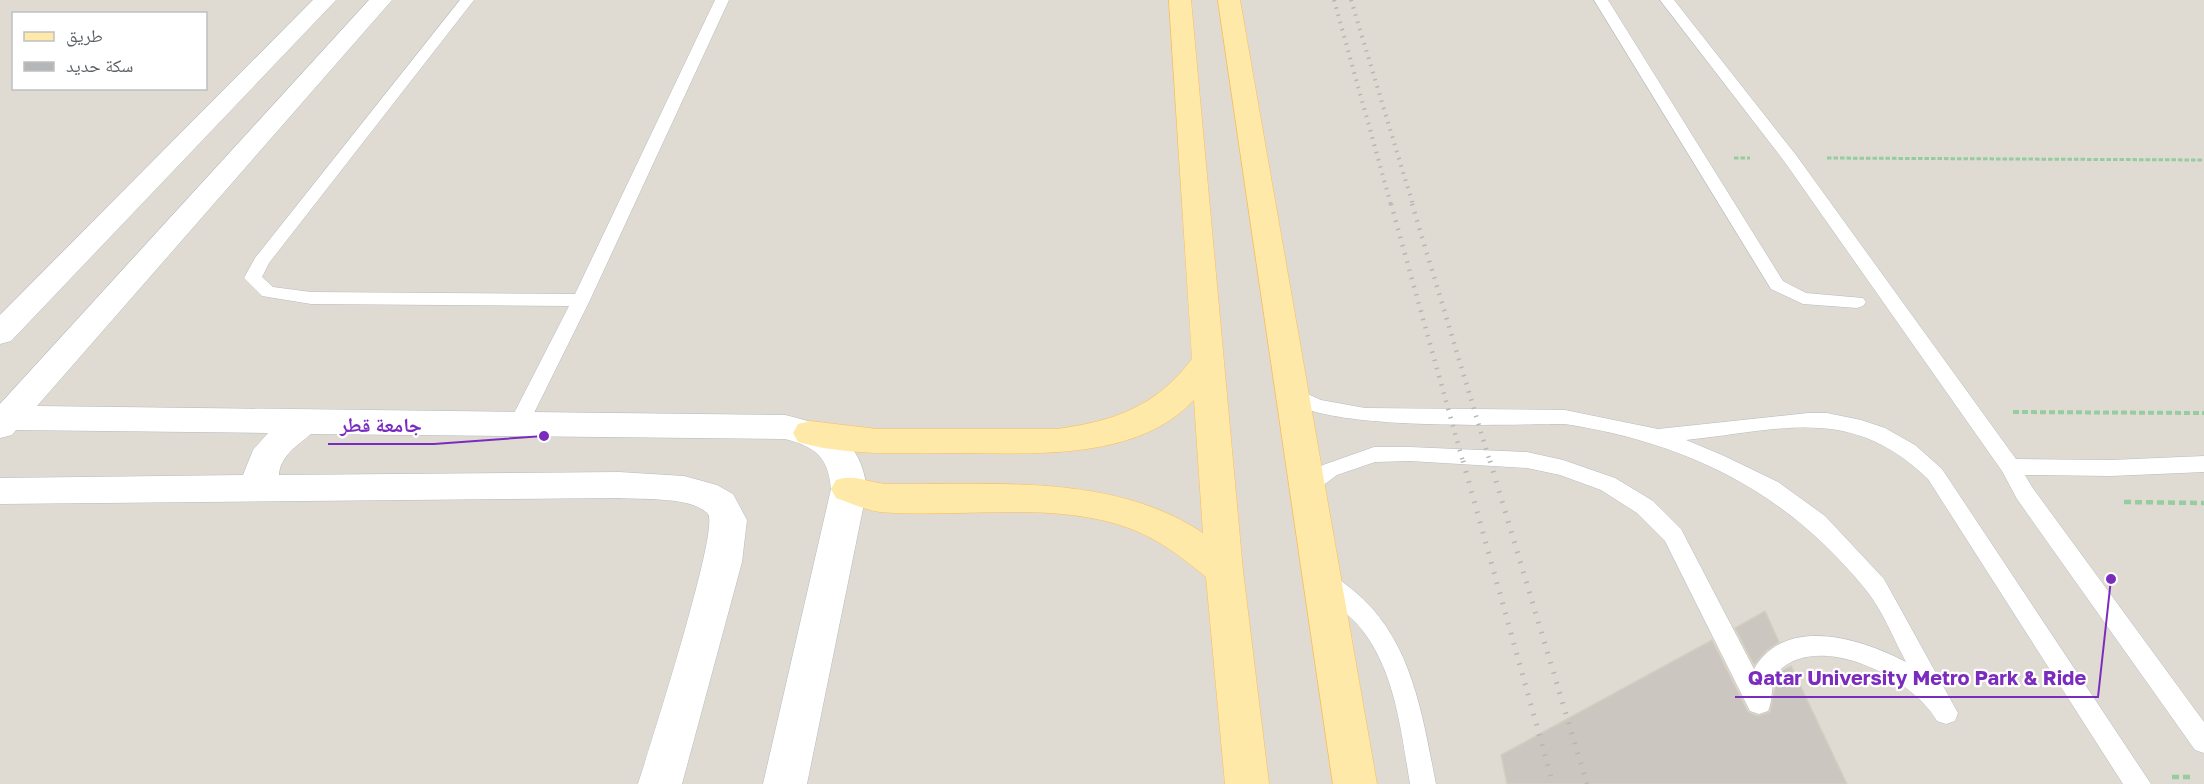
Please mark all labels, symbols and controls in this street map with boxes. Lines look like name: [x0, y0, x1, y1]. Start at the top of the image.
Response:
legend: [12, 12, 207, 90]
text: طريق: [66, 24, 103, 47]
text: سكة حديد: [66, 54, 133, 76]
callout: جامعة قطر: [328, 406, 434, 444]
text: جامعة قطر: [339, 412, 422, 437]
callout: Qatar University Metro Park & Ride: [1735, 659, 2098, 697]
text: Qatar University Metro Park & Ride: [1748, 665, 2086, 689]

